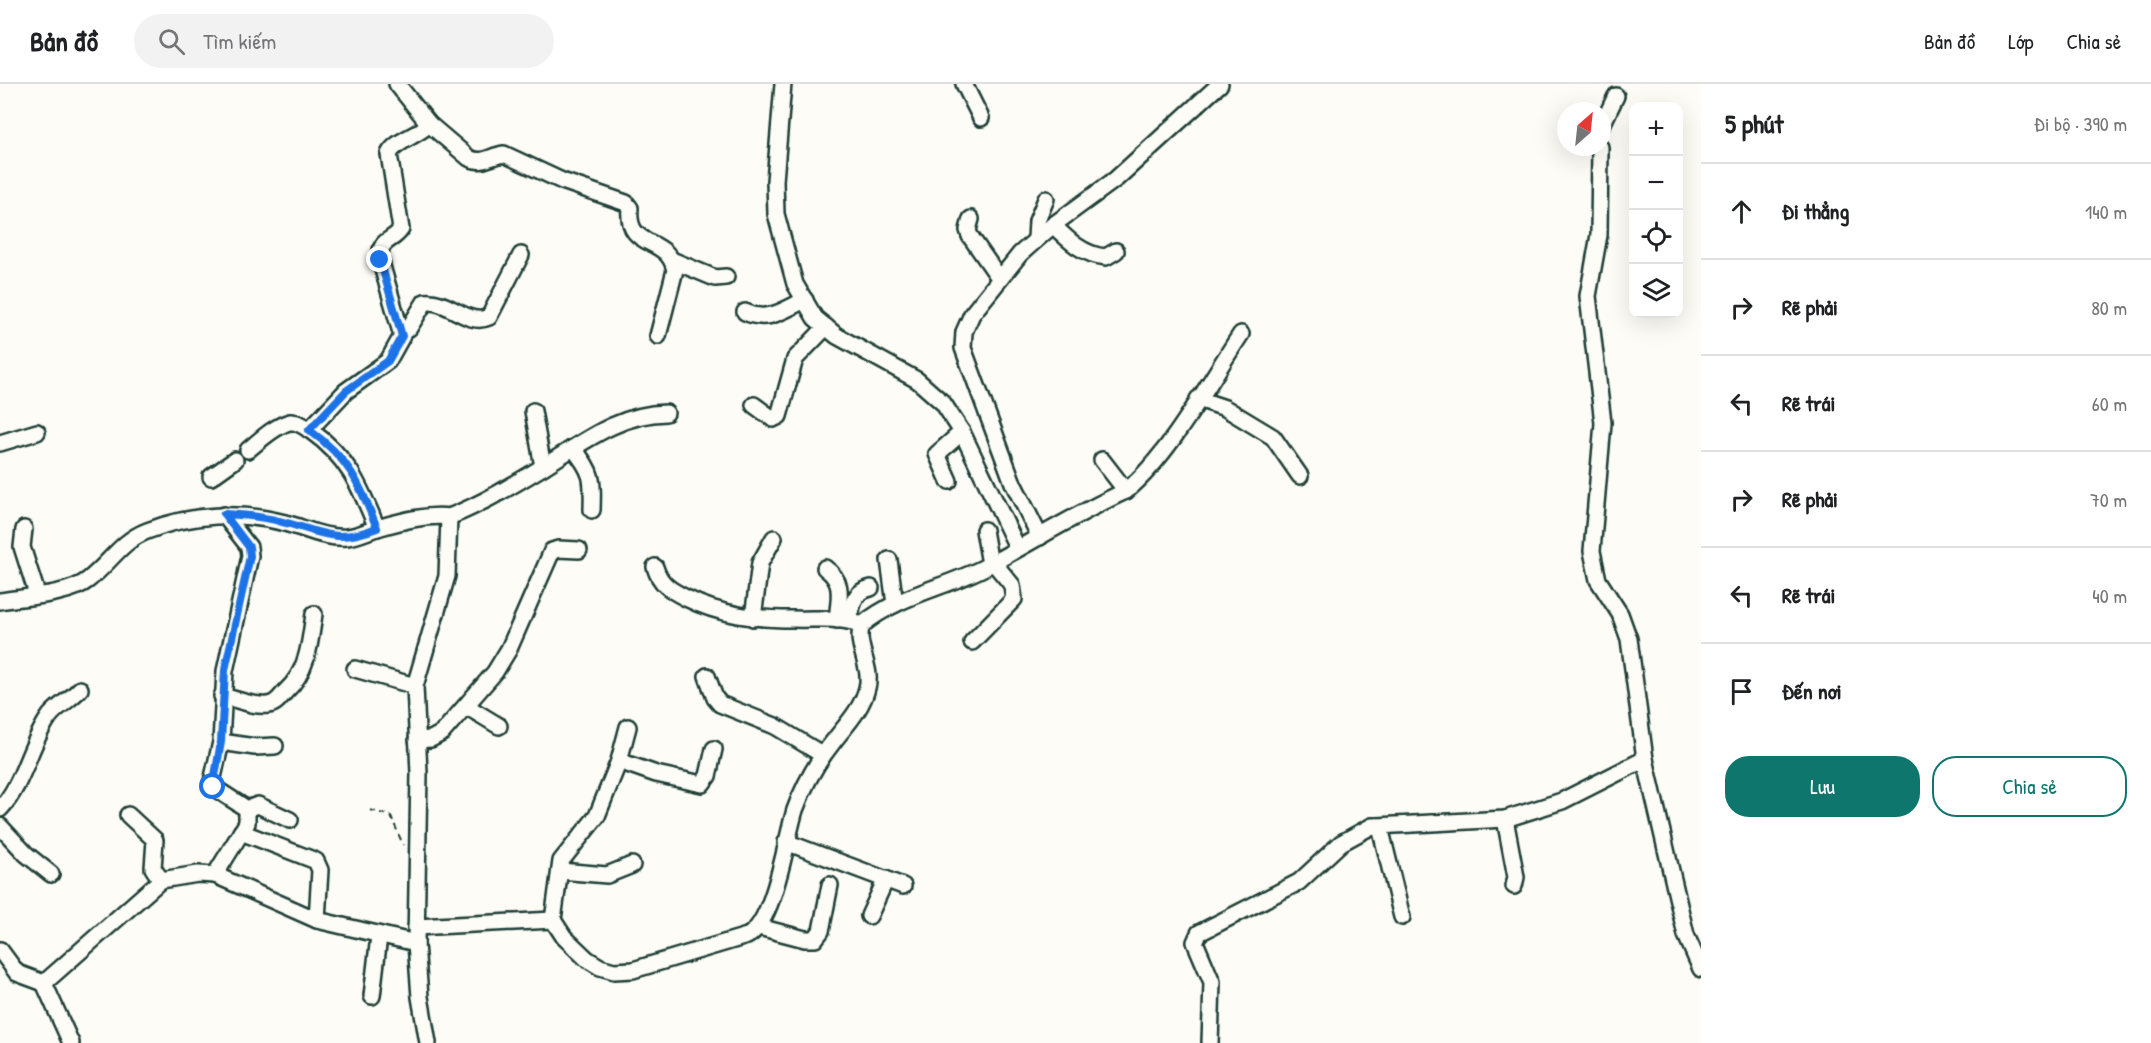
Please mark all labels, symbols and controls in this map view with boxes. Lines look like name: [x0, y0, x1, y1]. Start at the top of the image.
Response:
search box: [134, 14, 554, 68]
text: Bản đồ: [30, 22, 98, 60]
icon: search: [155, 25, 188, 58]
text: Tìm kiếm: [203, 26, 276, 56]
text: Bản đồ: [1924, 27, 1975, 56]
text: Lớp: [2008, 27, 2033, 56]
text: Chia sẻ: [2066, 27, 2121, 56]
north arrow: [1557, 102, 1611, 156]
map controls: [1629, 102, 1683, 318]
button: +: [1629, 102, 1683, 156]
text: 5 phút: [1725, 106, 1783, 141]
text: Đi bộ · 390 m: [2034, 110, 2127, 137]
button: −: [1629, 156, 1683, 210]
icon: ahead: [1725, 195, 1758, 228]
text: Đi thẳng: [1782, 196, 1849, 226]
text: 140 m: [2085, 198, 2127, 225]
button: locate: [1629, 210, 1683, 264]
route end: [366, 246, 392, 272]
button: layers: [1629, 264, 1683, 318]
icon: right: [1725, 291, 1758, 324]
text: Rẽ phải: [1782, 292, 1838, 322]
text: 80 m: [2091, 294, 2127, 321]
icon: left: [1725, 387, 1758, 420]
text: Rẽ trái: [1782, 388, 1835, 418]
text: 60 m: [2092, 390, 2127, 417]
icon: right: [1725, 483, 1758, 516]
text: Rẽ phải: [1782, 484, 1838, 514]
text: 70 m: [2090, 486, 2127, 513]
icon: left: [1725, 579, 1758, 612]
text: Rẽ trái: [1782, 580, 1835, 610]
text: 40 m: [2092, 582, 2127, 609]
icon: arrive: [1725, 675, 1758, 708]
text: Đến nơi: [1782, 676, 1842, 706]
button: Lưu: [1725, 756, 1920, 817]
button: Chia sẻ: [1932, 756, 2127, 817]
route start: [199, 773, 225, 799]

